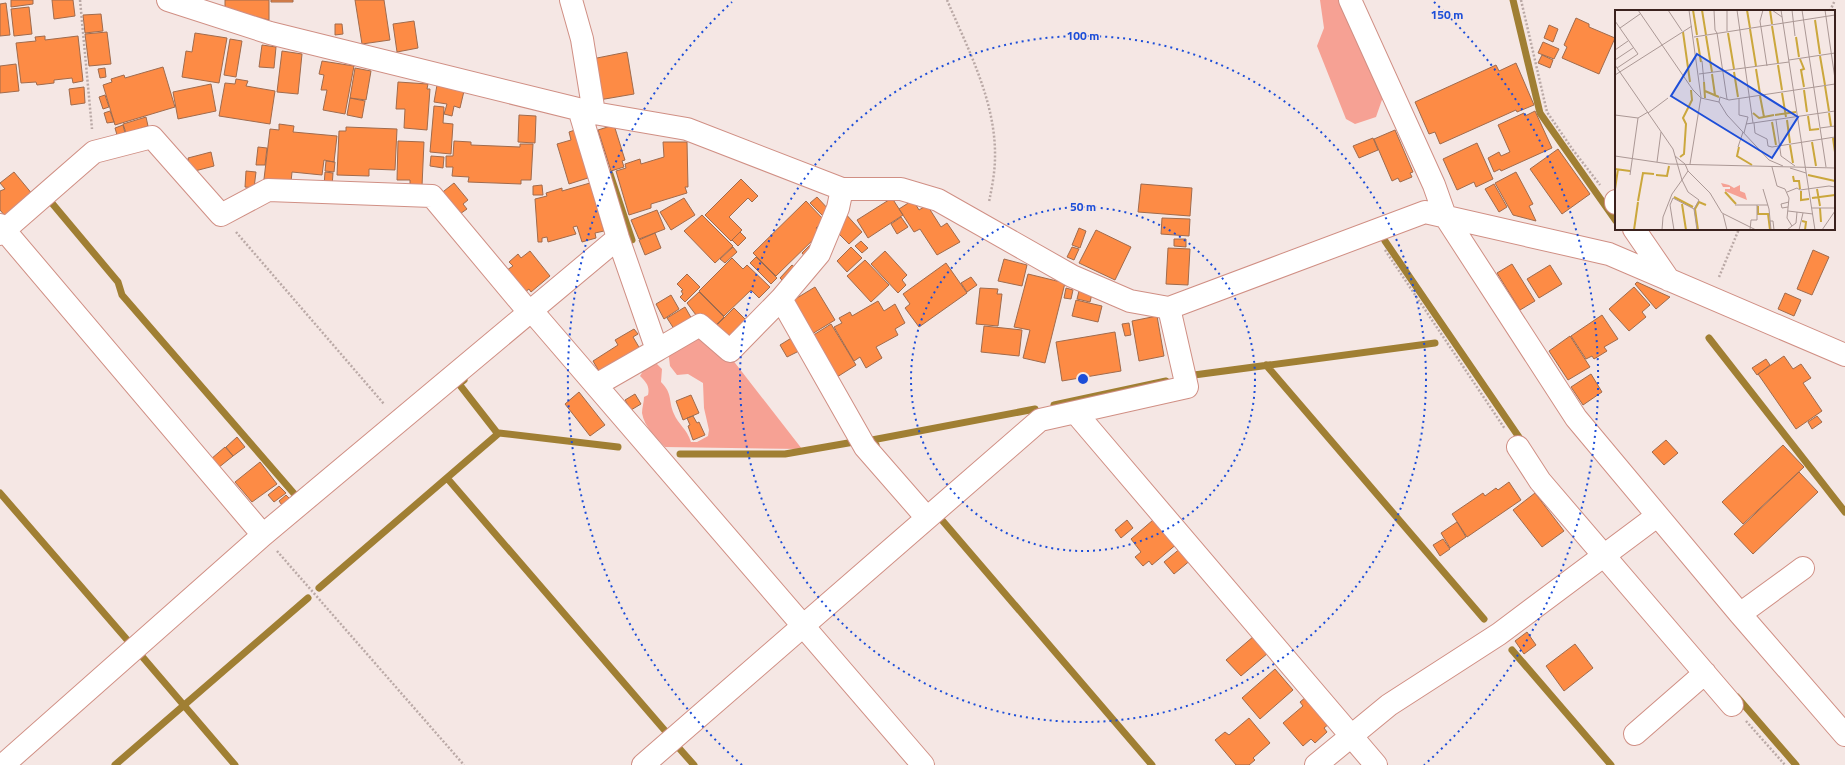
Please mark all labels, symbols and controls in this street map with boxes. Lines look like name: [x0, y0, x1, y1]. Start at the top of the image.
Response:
text: 150 m: [1431, 5, 1463, 24]
inset map: [1615, 10, 1835, 230]
text: 100 m: [1067, 26, 1099, 45]
text: 50 m: [1070, 197, 1096, 216]
centre of rings: [1076, 372, 1090, 386]

